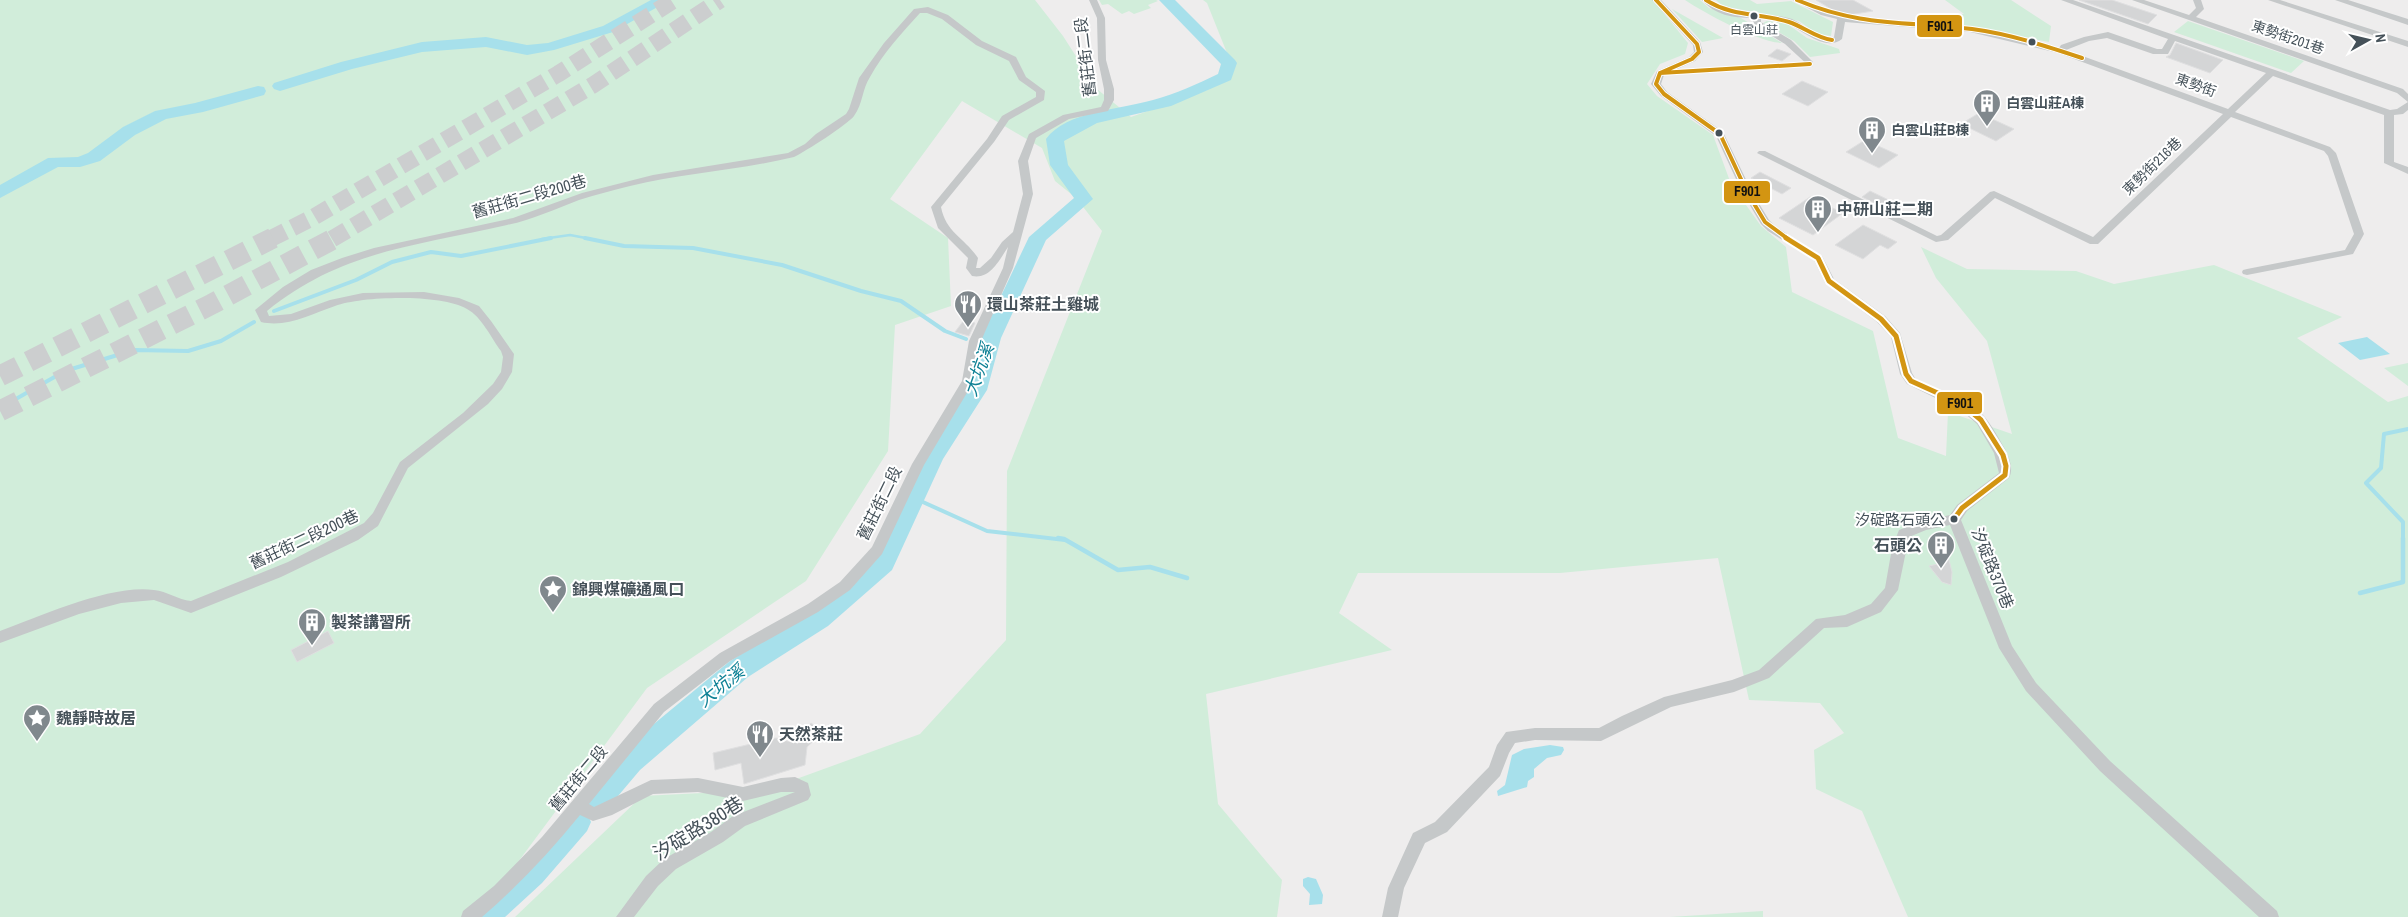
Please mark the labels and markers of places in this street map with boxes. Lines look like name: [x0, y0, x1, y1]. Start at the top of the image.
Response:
marker: 白雲山莊: [1749, 11, 1759, 21]
place label: 白雲山莊: [1730, 22, 1778, 38]
unlabelled marker: [2027, 37, 2037, 47]
building icon: 白雲山莊A棟: [1972, 88, 2002, 127]
place label: 白雲山莊A棟: [2006, 94, 2084, 112]
building icon: 白雲山莊B棟: [1857, 115, 1887, 154]
place label: 白雲山莊B棟: [1891, 121, 1969, 139]
unlabelled marker: [1714, 128, 1724, 138]
building icon: 中研山莊二期: [1803, 194, 1833, 233]
place label: 中研山莊二期: [1837, 198, 1933, 220]
restaurant icon: 環山茶莊土雞城: [953, 289, 983, 328]
place label: 環山茶莊土雞城: [987, 293, 1099, 315]
place label: 汐碇路石頭公: [1855, 509, 1945, 530]
marker: 汐碇路石頭公: [1949, 514, 1959, 524]
building icon: 石頭公: [1926, 530, 1956, 569]
place label: 石頭公: [1874, 534, 1922, 556]
place icon: 錦興煤礦通風口: [538, 574, 568, 613]
place label: 錦興煤礦通風口: [572, 578, 684, 600]
building icon: 製茶講習所: [297, 607, 327, 646]
place label: 製茶講習所: [331, 611, 411, 633]
place icon: 魏靜時故居: [22, 703, 52, 742]
place label: 魏靜時故居: [56, 707, 136, 729]
restaurant icon: 天然茶莊: [745, 719, 775, 758]
place label: 天然茶莊: [779, 723, 843, 745]

